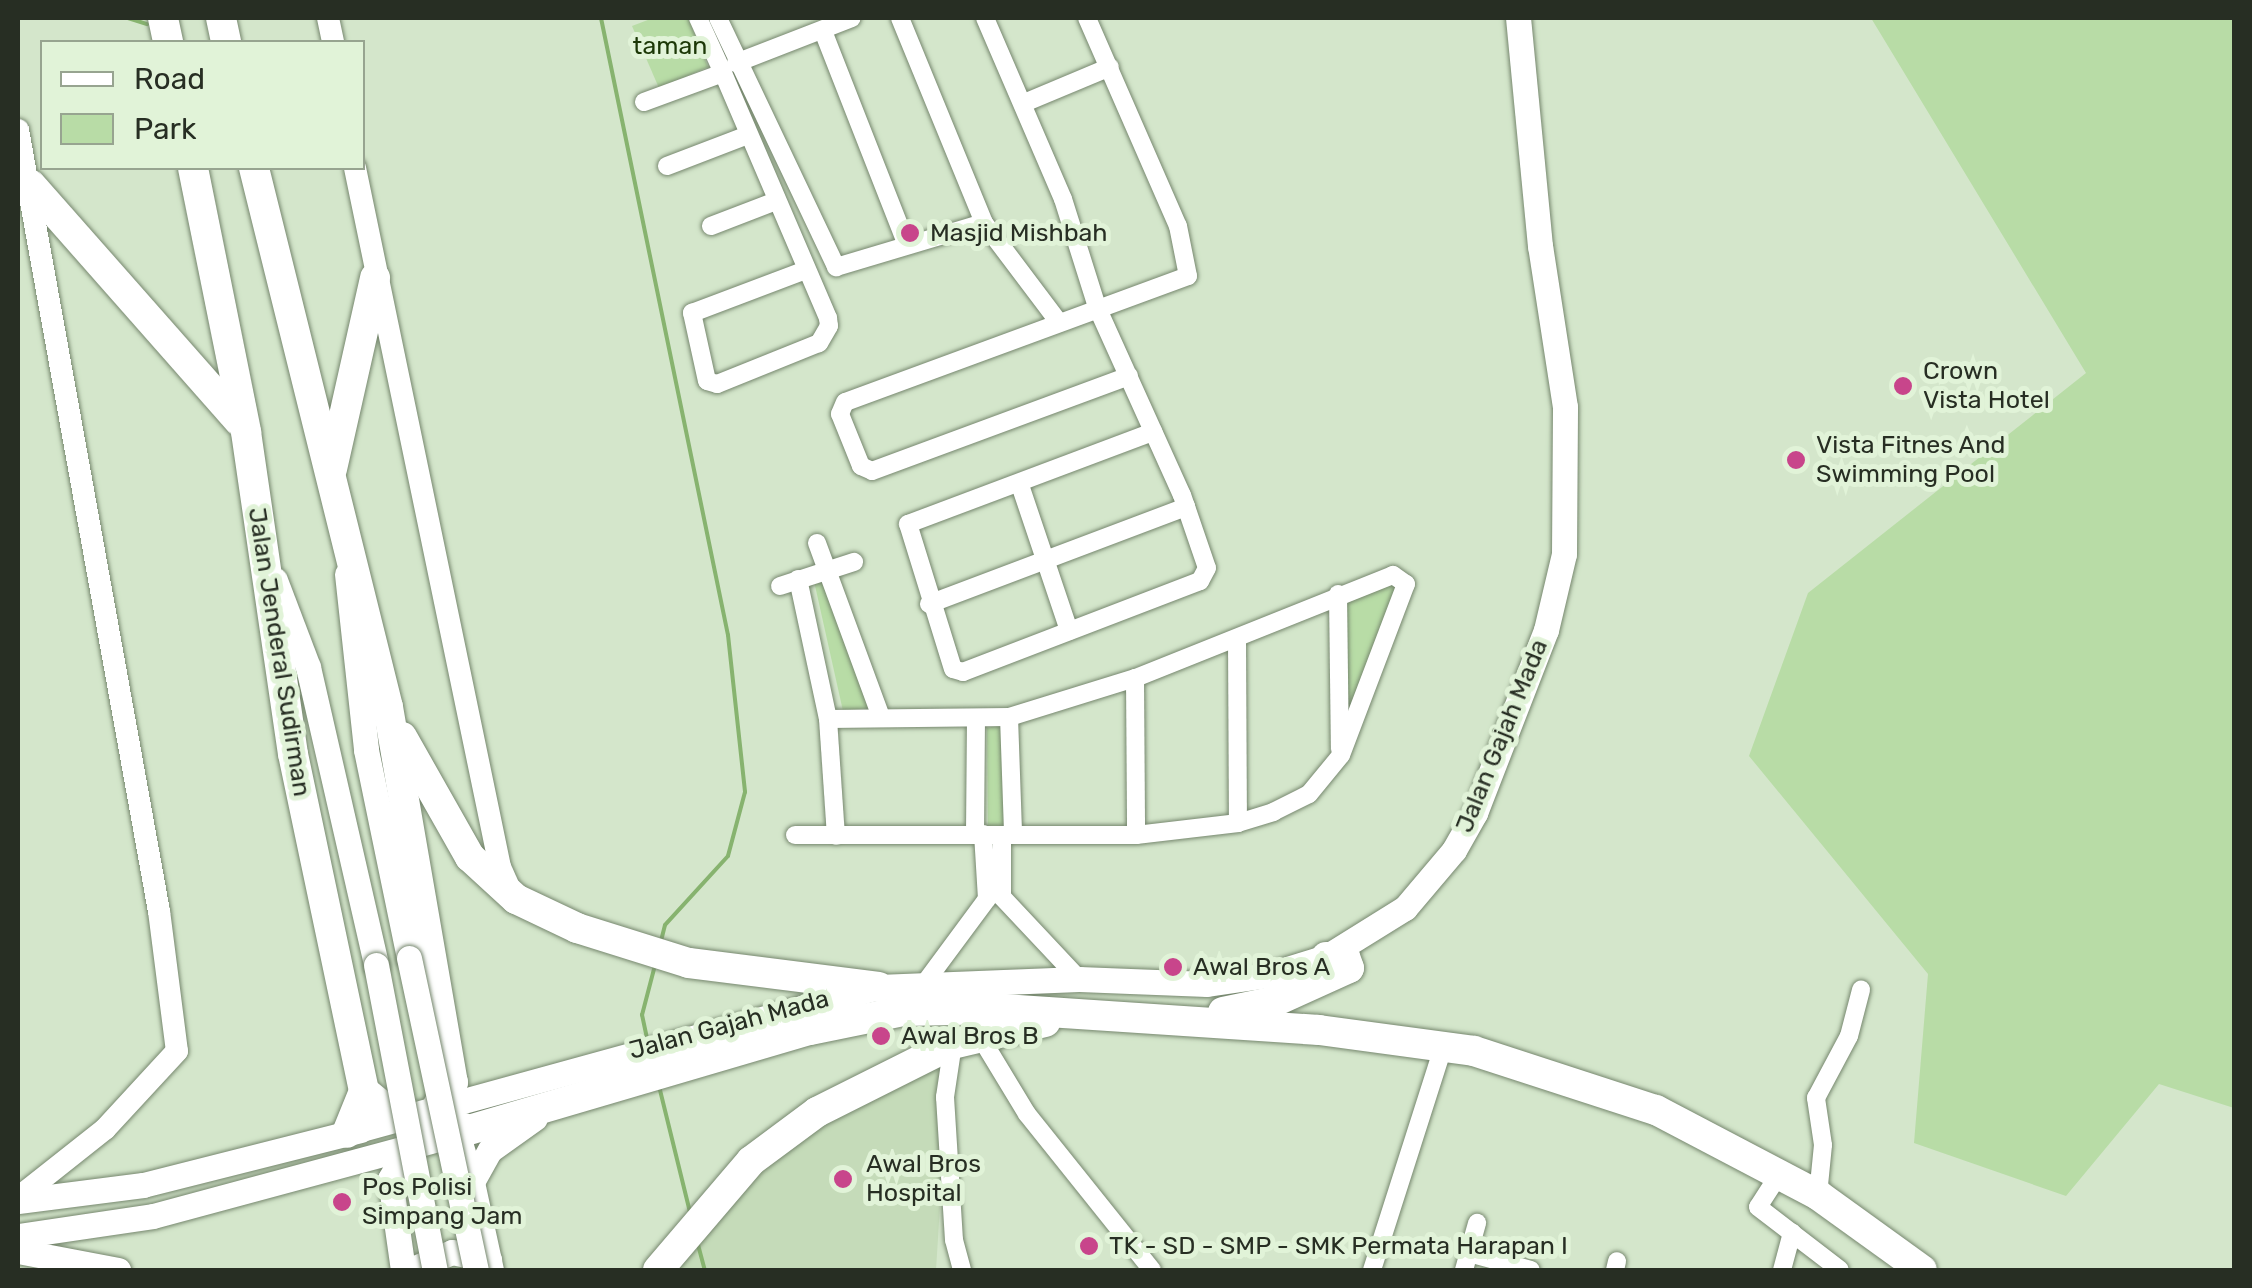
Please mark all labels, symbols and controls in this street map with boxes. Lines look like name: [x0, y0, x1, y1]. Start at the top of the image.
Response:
park label: taman: [633, 31, 707, 61]
legend: [40, 40, 365, 170]
text: Road: [134, 61, 205, 97]
text: Park: [134, 111, 196, 147]
place label: Masjid Mishbah: [930, 218, 1108, 248]
marker: Masjid Mishbah: [899, 222, 921, 244]
place label: Crown Vista Hotel: [1923, 357, 2050, 416]
marker: Crown Vista Hotel: [1892, 375, 1914, 397]
place label: Vista Fitnes And Swimming Pool: [1816, 431, 2006, 490]
marker: Vista Fitnes And Swimming Pool: [1785, 449, 1807, 471]
street label: Jalan Jenderal Sudirman: [241, 505, 317, 799]
street label: Jalan Gajah Mada: [1450, 635, 1554, 837]
place label: Awal Bros A: [1193, 952, 1331, 982]
marker: Awal Bros A: [1162, 956, 1184, 978]
street label: Jalan Gajah Mada: [626, 984, 832, 1066]
place label: Awal Bros B: [901, 1021, 1039, 1051]
marker: Awal Bros B: [870, 1025, 892, 1047]
place label: Awal Bros Hospital: [866, 1150, 981, 1209]
marker: Awal Bros Hospital: [830, 1166, 856, 1192]
place label: Pos Polisi Simpang Jam: [362, 1173, 522, 1232]
marker: Pos Polisi Simpang Jam: [331, 1191, 353, 1213]
place label: TK - SD - SMP - SMK Permata Harapan I: [1109, 1231, 1569, 1261]
marker: TK - SD - SMP - SMK Permata Harapan I: [1078, 1235, 1100, 1257]

